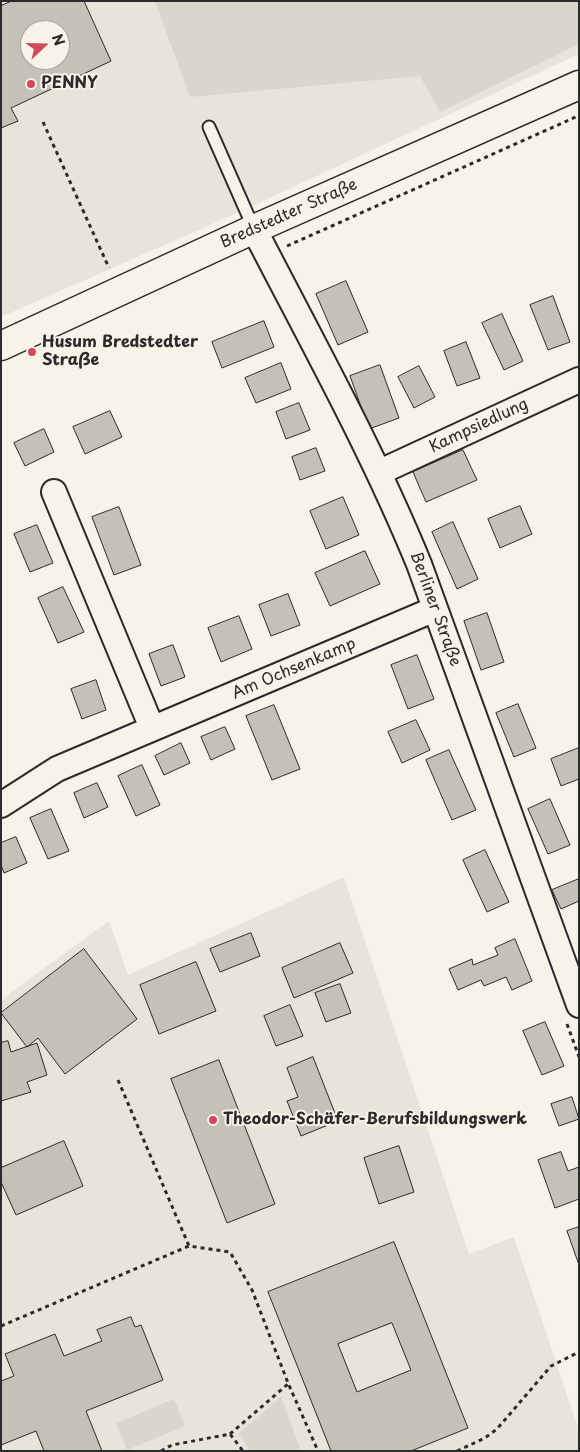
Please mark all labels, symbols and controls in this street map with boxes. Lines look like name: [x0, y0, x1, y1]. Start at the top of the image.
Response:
north arrow: [20, 20, 70, 70]
text: N: [47, 31, 70, 49]
place label: PENNY: [41, 74, 97, 94]
marker: PENNY: [25, 78, 37, 90]
street label: Bredstedter Straße: [218, 175, 360, 253]
place label: Husum Bredstedter Straße: [42, 333, 198, 371]
marker: Husum Bredstedter Straße: [26, 346, 38, 358]
street label: Kampsiedlung: [427, 395, 531, 457]
street label: Berliner Straße: [405, 549, 465, 669]
street label: Am Ochsenkamp: [229, 634, 359, 704]
place label: Theodor-Schäfer-Berufsbildungswerk: [223, 1110, 527, 1130]
marker: Theodor-Schäfer-Berufsbildungswerk: [207, 1114, 219, 1126]

